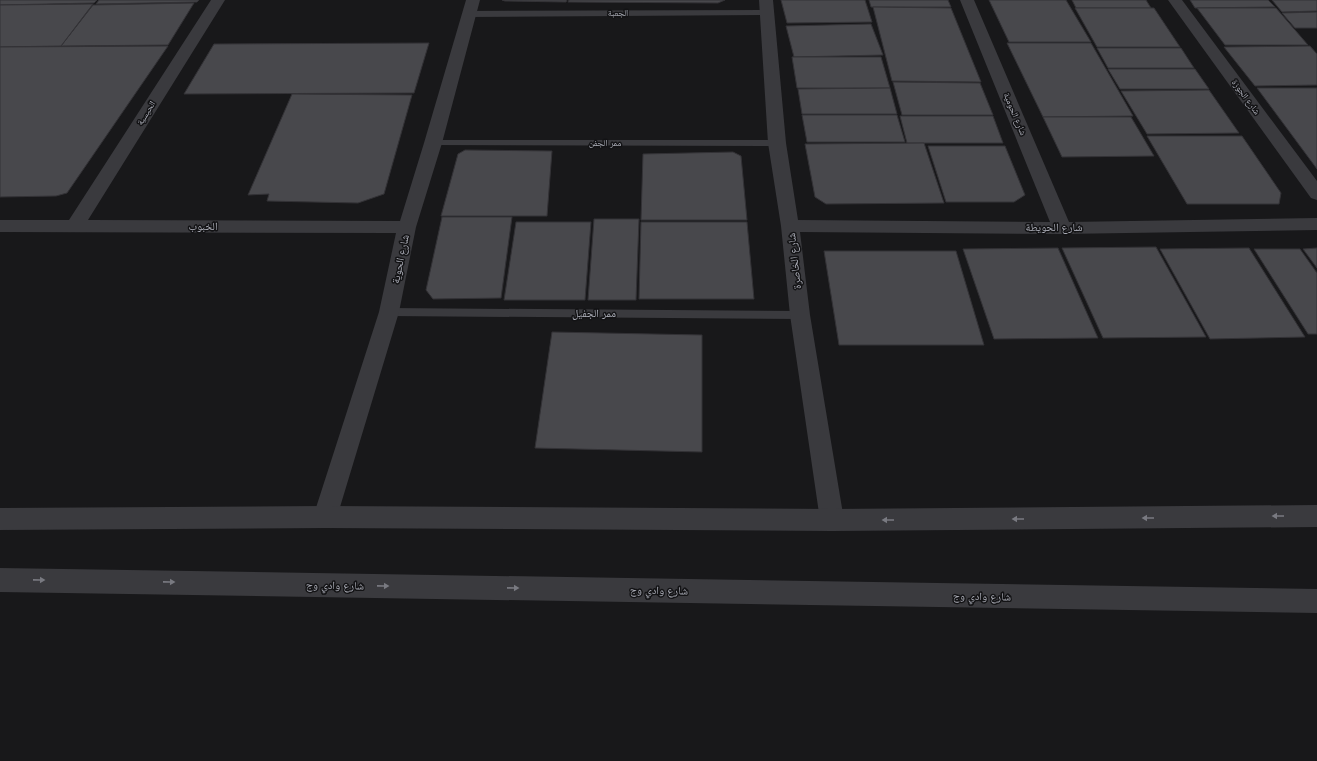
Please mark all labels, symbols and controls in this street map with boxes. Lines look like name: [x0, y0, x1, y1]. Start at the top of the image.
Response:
street label: الجعبة: [608, 8, 628, 18]
street label: شارع الجوزة: [1229, 77, 1262, 117]
street label: شارع الحومية: [1001, 91, 1028, 137]
street label: الحيسية: [135, 99, 157, 127]
street label: ممر الجفن: [589, 138, 621, 148]
street label: الخبوب: [188, 220, 218, 232]
street label: شارع الحويطة: [1025, 221, 1083, 234]
street label: شارع الخاصرة: [785, 232, 804, 290]
street label: شارع الحوية: [389, 233, 412, 285]
street label: ممر الجفيل: [572, 307, 616, 320]
one-way arrow: [1272, 513, 1284, 520]
one-way arrow: [1142, 514, 1154, 521]
one-way arrow: [1012, 515, 1024, 522]
one-way arrow: [881, 517, 894, 523]
one-way arrow: [33, 577, 46, 583]
street label: شارع وادي وج: [306, 578, 364, 594]
one-way arrow: [163, 579, 176, 585]
one-way arrow: [377, 583, 390, 589]
street label: شارع وادي وج: [630, 583, 688, 599]
one-way arrow: [507, 585, 520, 591]
street label: شارع وادي وج: [953, 589, 1011, 605]

